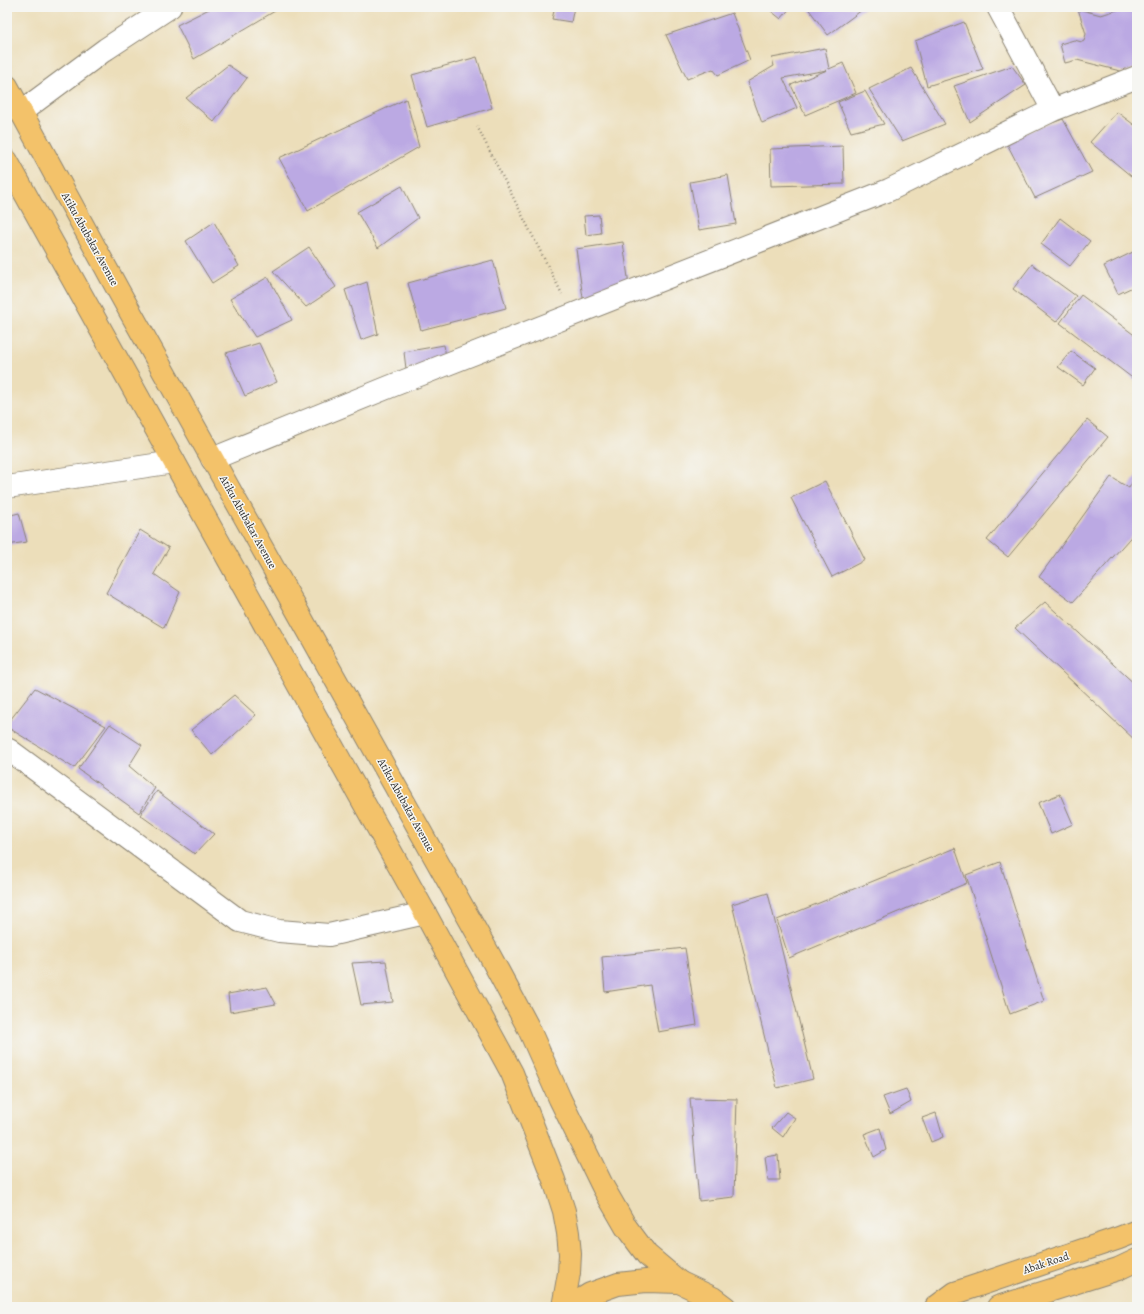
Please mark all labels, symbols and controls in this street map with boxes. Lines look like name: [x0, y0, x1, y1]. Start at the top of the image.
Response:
street label: Atiku Abubakar Avenue: [58, 189, 122, 288]
street label: Atiku Abubakar Avenue: [216, 472, 280, 571]
street label: Atiku Abubakar Avenue: [374, 755, 438, 854]
street label: Abak Road: [1020, 1249, 1071, 1278]

